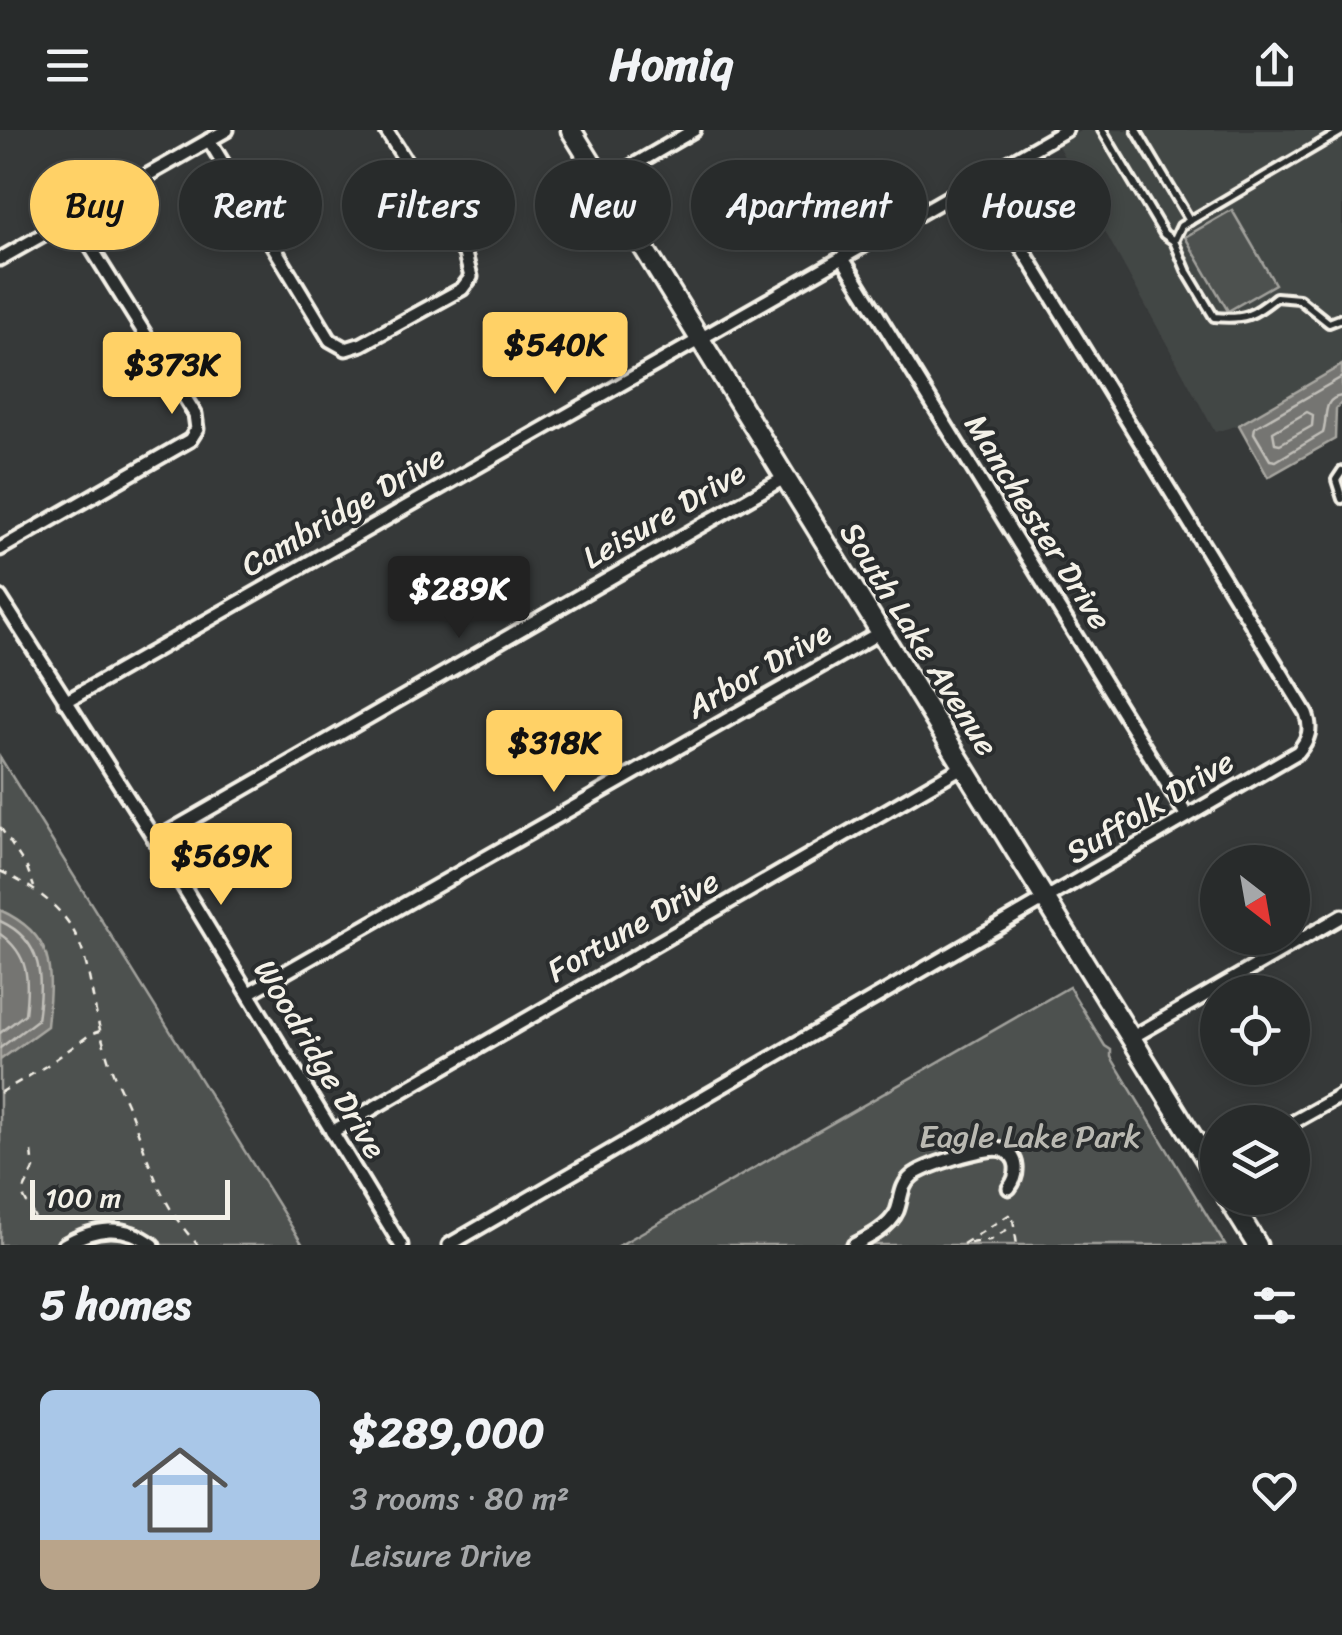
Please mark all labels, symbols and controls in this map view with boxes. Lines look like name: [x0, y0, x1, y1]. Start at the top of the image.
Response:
text: Homiq: [609, 25, 733, 105]
icon: menu: [40, 38, 95, 93]
icon: share: [1247, 38, 1302, 93]
chip: Buy: [30, 160, 159, 250]
chip: Rent: [179, 160, 322, 250]
chip: Filters: [342, 160, 515, 250]
chip: New: [535, 160, 671, 250]
chip: Apartment: [691, 160, 927, 250]
chip: House: [947, 160, 1111, 250]
pin: $540K: [485, 312, 625, 397]
text: $540K: [505, 316, 605, 373]
pin: $373K: [102, 332, 242, 417]
text: $373K: [125, 336, 219, 393]
street label: Manchester Drive: [948, 402, 1128, 642]
street label: Cambridge Drive: [230, 429, 456, 593]
street label: Leisure Drive: [571, 445, 757, 585]
street label: South Lake Avenue: [824, 510, 1014, 768]
pin: $289K: [389, 556, 529, 641]
text: $289K: [410, 560, 508, 617]
street label: Arbor Drive: [674, 605, 843, 735]
pin: $318K: [484, 710, 624, 795]
text: $318K: [508, 714, 600, 771]
street label: Suffolk Drive: [1054, 734, 1246, 880]
pin: $569K: [151, 823, 291, 908]
text: $569K: [172, 827, 270, 884]
north arrow: [1200, 845, 1310, 955]
map controls: [1200, 845, 1310, 1215]
street label: Fortune Drive: [536, 853, 730, 999]
street label: Woodridge Drive: [238, 948, 402, 1170]
button: locate: [1200, 975, 1310, 1085]
button: layers: [1200, 1105, 1310, 1215]
park label: Eagle Lake Park: [919, 1108, 1141, 1165]
text: 100 m: [45, 1173, 121, 1222]
scale bar: [30, 1175, 230, 1220]
text: 5 homes: [40, 1268, 191, 1342]
icon: filters: [1247, 1278, 1302, 1333]
text: $289,000: [350, 1396, 545, 1470]
icon: home: [120, 1430, 240, 1550]
icon: heart: [1247, 1463, 1302, 1518]
text: 3 rooms · 80 m²: [350, 1470, 569, 1527]
text: Leisure Drive: [350, 1527, 531, 1584]

